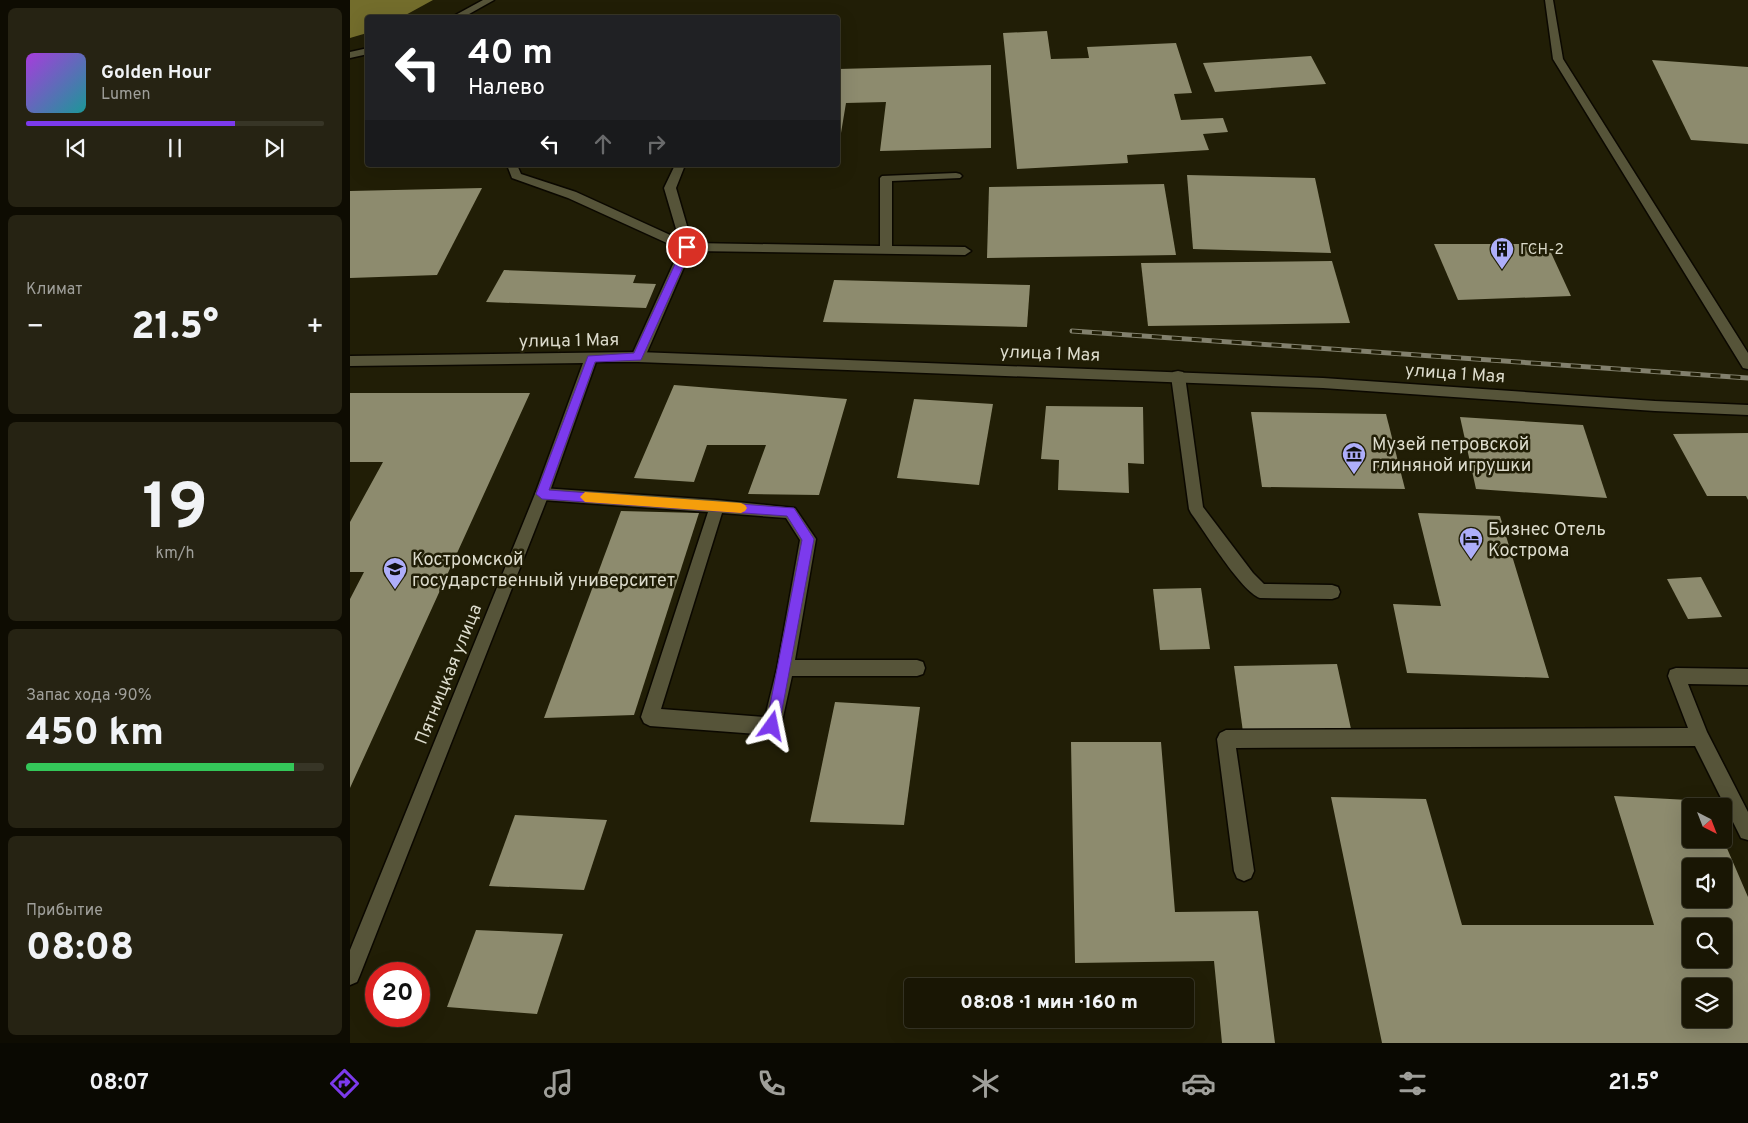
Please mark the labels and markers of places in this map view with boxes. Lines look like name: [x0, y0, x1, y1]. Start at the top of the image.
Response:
pin: [666, 226, 708, 268]
building icon: ГСН-2: [1489, 236, 1515, 270]
place label: ГСН-2: [1520, 241, 1564, 260]
place label: Музей петровской глиняной игрушки: [1372, 434, 1531, 478]
museum icon: Музей петровской глиняной игрушки: [1341, 441, 1367, 475]
place label: Бизнес Отель Кострома: [1488, 519, 1606, 563]
hotel icon: Бизнес Отель Кострома: [1458, 526, 1484, 560]
place label: Костромской государственный университет: [412, 549, 675, 593]
school or university icon: Костромской государственный университет: [382, 556, 408, 590]

